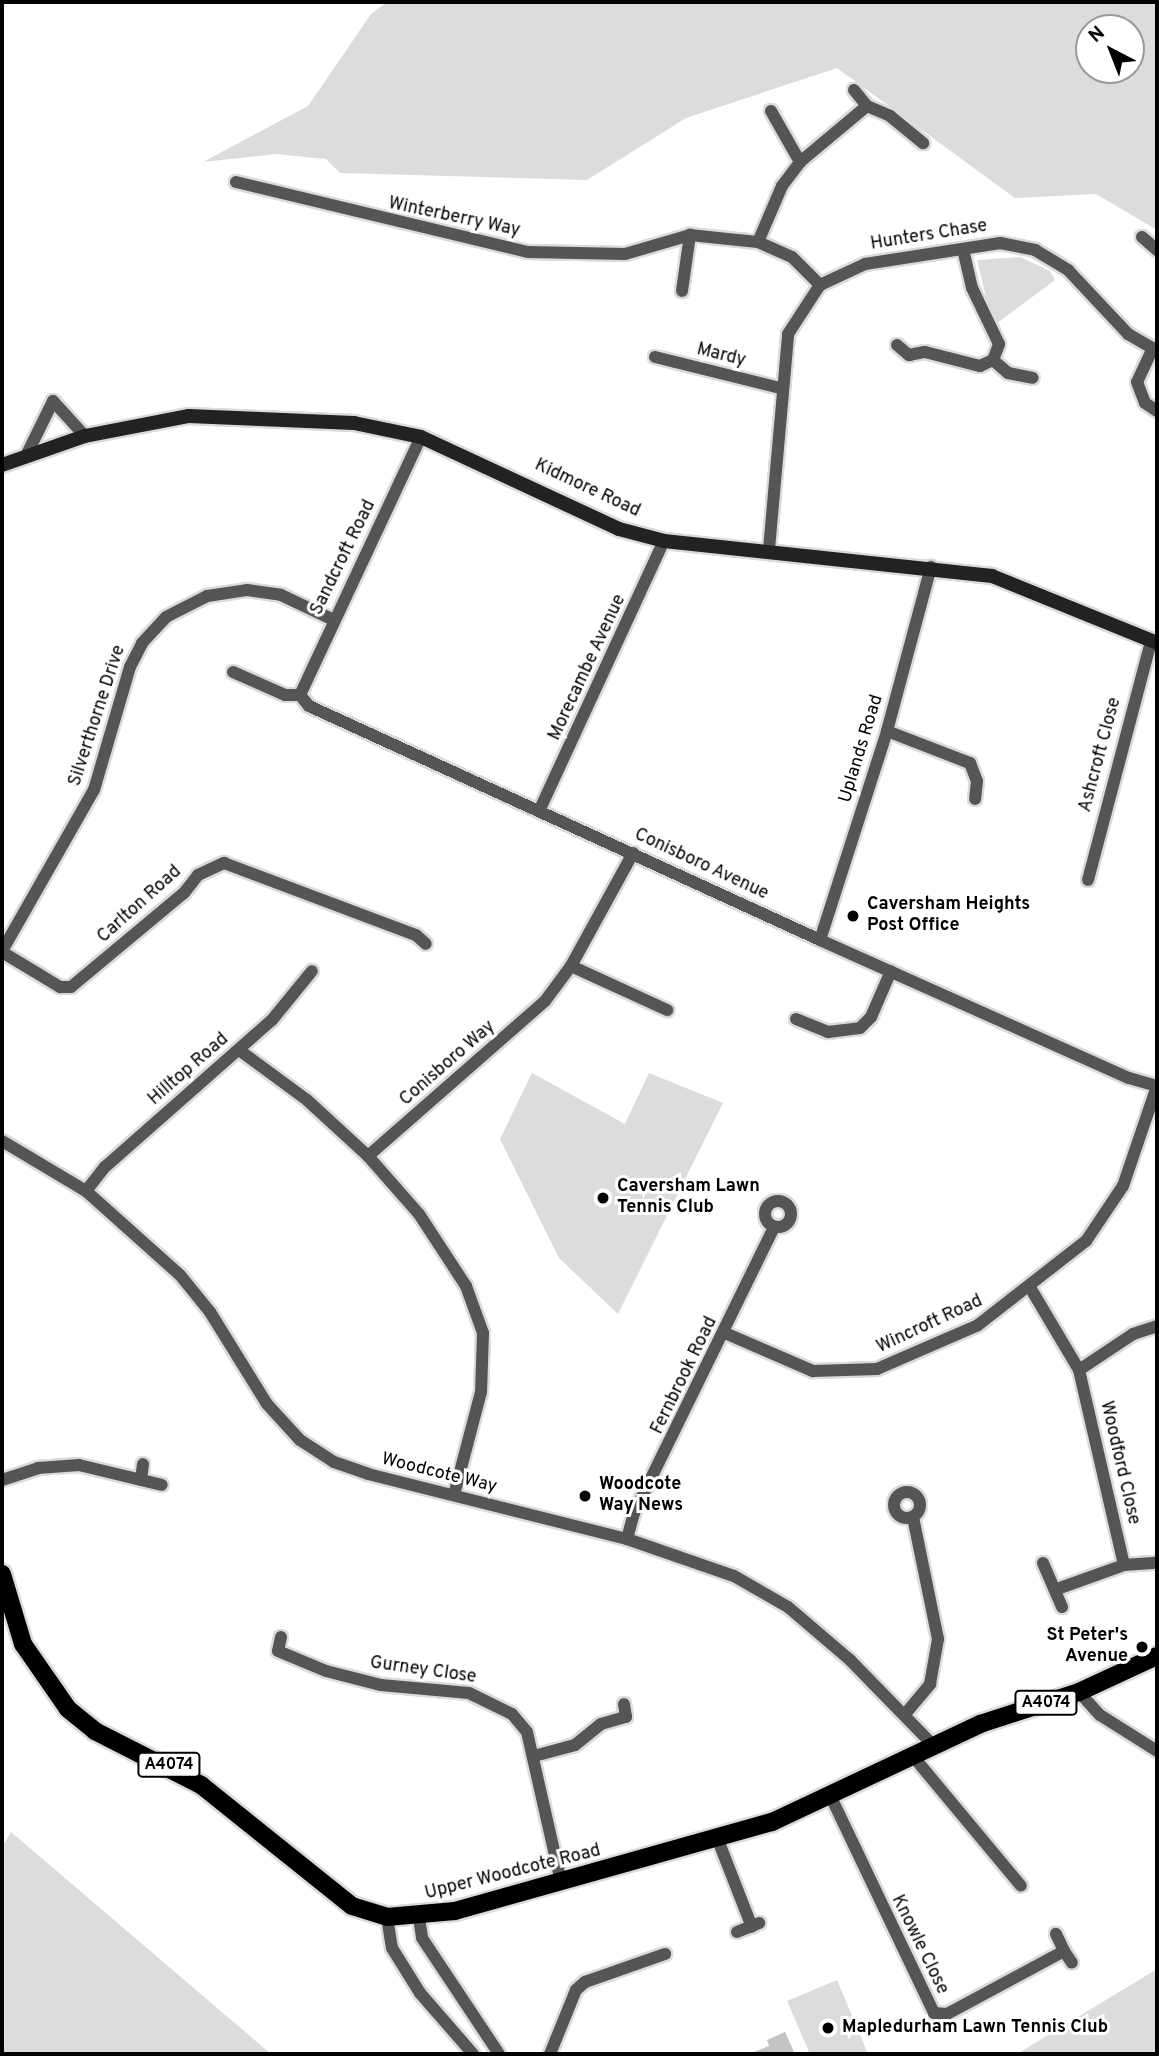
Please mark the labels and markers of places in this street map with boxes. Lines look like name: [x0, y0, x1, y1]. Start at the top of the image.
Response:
place label: Caversham Heights Post Office: [867, 895, 1030, 937]
marker: Caversham Heights Post Office: [845, 908, 861, 924]
place label: Caversham Lawn Tennis Club: [617, 1177, 760, 1220]
marker: Caversham Lawn Tennis Club: [595, 1190, 611, 1206]
place label: Woodcote Way News: [599, 1475, 683, 1518]
marker: Woodcote Way News: [577, 1488, 593, 1504]
place label: St Peter's Avenue: [1047, 1626, 1128, 1668]
marker: St Peter's Avenue: [1134, 1639, 1150, 1655]
place label: Mapledurham Lawn Tennis Club: [842, 2017, 1108, 2039]
marker: Mapledurham Lawn Tennis Club: [820, 2020, 836, 2036]

